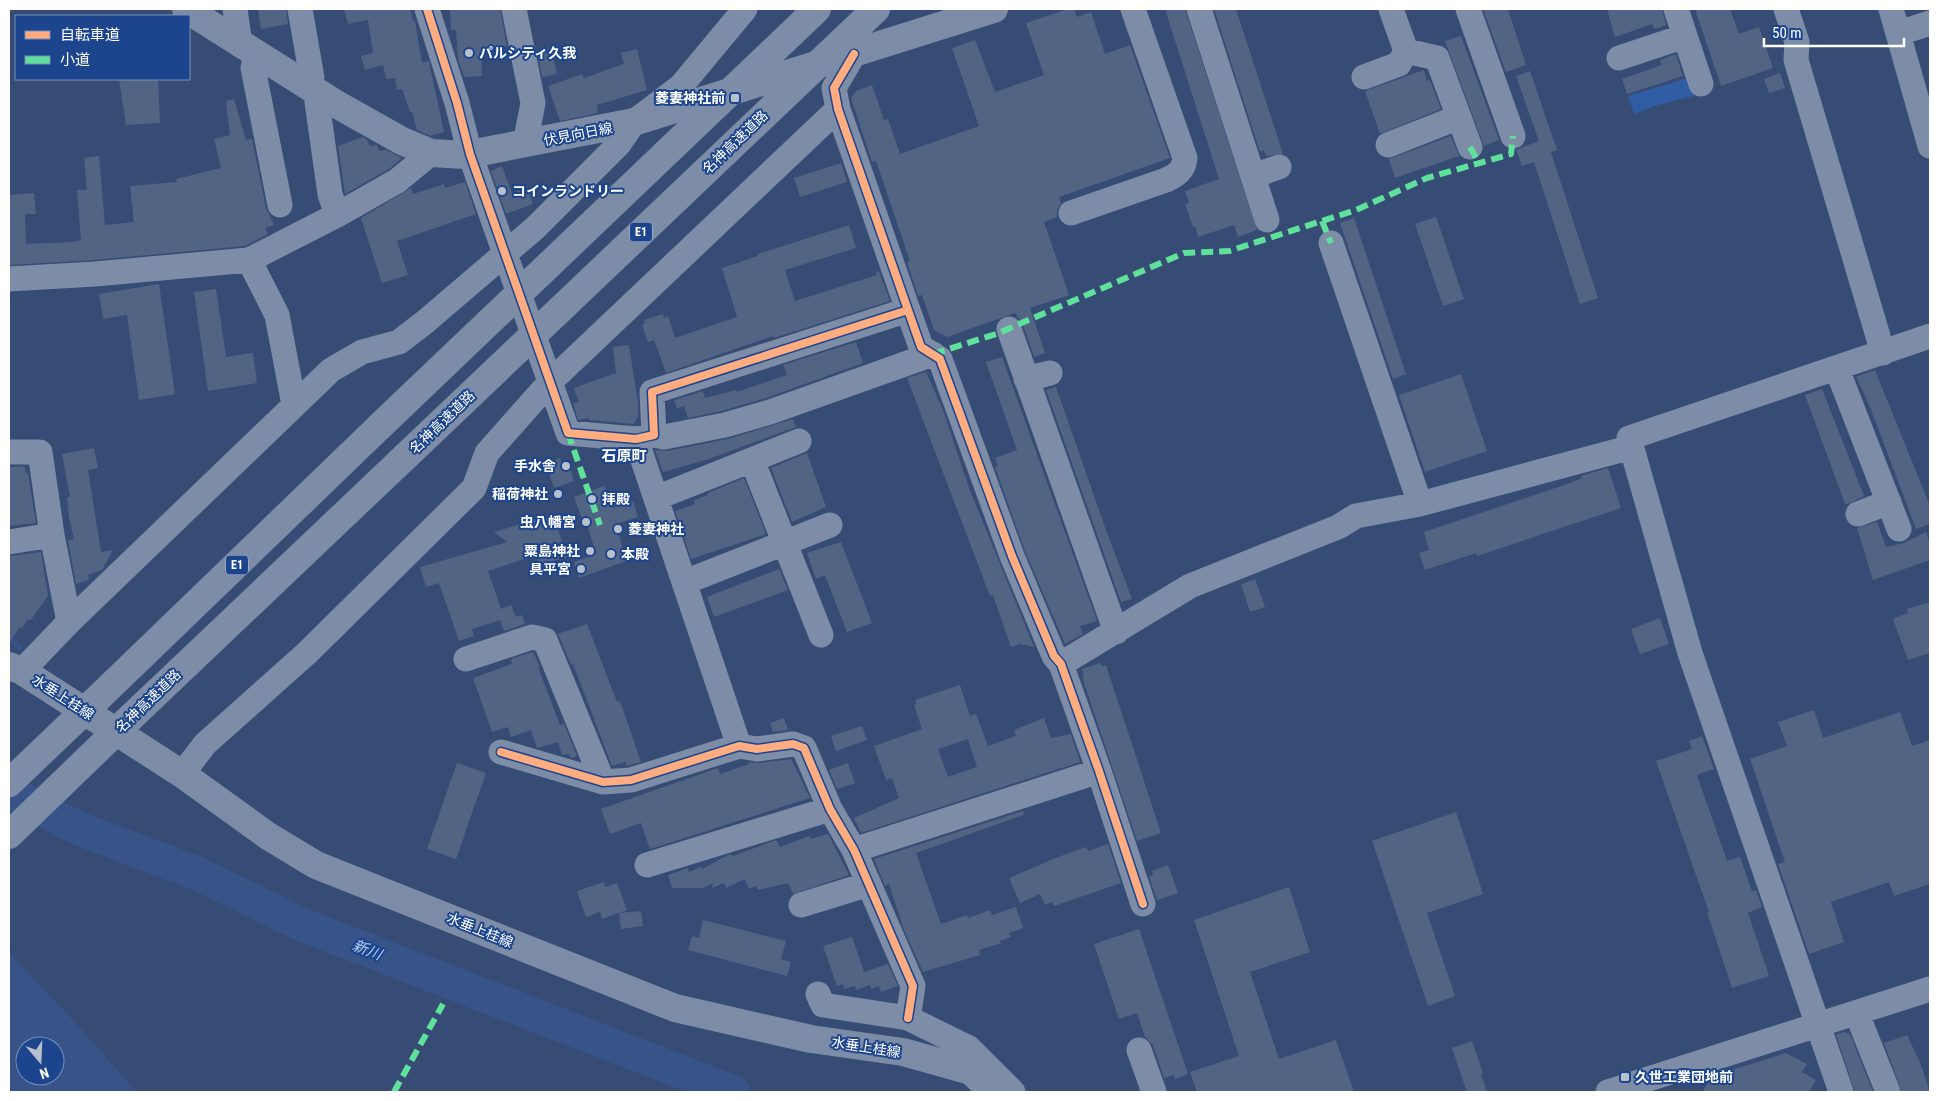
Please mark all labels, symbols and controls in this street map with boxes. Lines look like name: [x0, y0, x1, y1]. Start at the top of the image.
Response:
legend: [15, 15, 190, 80]
scale bar: [1764, 15, 1904, 47]
text: 50 m: [1772, 24, 1802, 42]
text: 自転車道: [60, 26, 120, 44]
place label: パルシティ久我: [479, 45, 576, 61]
marker: パルシティ久我: [463, 47, 475, 59]
text: 小道: [60, 51, 90, 69]
place label: 菱妻神社前: [655, 90, 725, 106]
marker: 菱妻神社前: [729, 92, 741, 104]
street label: 名神高速道路: [699, 107, 771, 177]
street label: 伏見向日線: [542, 119, 614, 149]
place label: コインランドリー: [512, 183, 624, 199]
marker: コインランドリー: [496, 185, 508, 197]
road number: E1: [630, 222, 652, 242]
street label: 名神高速道路: [406, 387, 478, 457]
district label: 石原町: [601, 447, 647, 465]
place label: 手水舎: [514, 458, 556, 474]
marker: 手水舎: [560, 460, 572, 472]
place label: 稲荷神社: [492, 486, 548, 502]
marker: 稲荷神社: [552, 488, 564, 500]
place label: 拝殿: [602, 491, 630, 507]
marker: 拝殿: [586, 493, 598, 505]
place label: 虫八幡宮: [520, 514, 576, 530]
marker: 虫八幡宮: [580, 516, 592, 528]
place label: 菱妻神社: [628, 521, 684, 537]
marker: 菱妻神社: [612, 523, 624, 535]
place label: 粟島神社: [524, 543, 580, 559]
marker: 粟島神社: [584, 545, 596, 557]
place label: 本殿: [621, 546, 649, 562]
marker: 本殿: [605, 548, 617, 560]
road number: E1: [226, 556, 248, 574]
place label: 具平宮: [529, 561, 571, 577]
marker: 具平宮: [575, 563, 587, 575]
street label: 名神高速道路: [112, 666, 184, 736]
street label: 水垂上桂線: [29, 671, 97, 723]
street label: 水垂上桂線: [445, 909, 515, 951]
water label: 新川: [350, 936, 386, 964]
street label: 水垂上桂線: [830, 1034, 902, 1060]
north arrow: [15, 1036, 65, 1086]
text: N: [38, 1064, 51, 1082]
place label: 久世工業団地前: [1635, 1069, 1733, 1085]
marker: 久世工業団地前: [1619, 1071, 1631, 1083]

